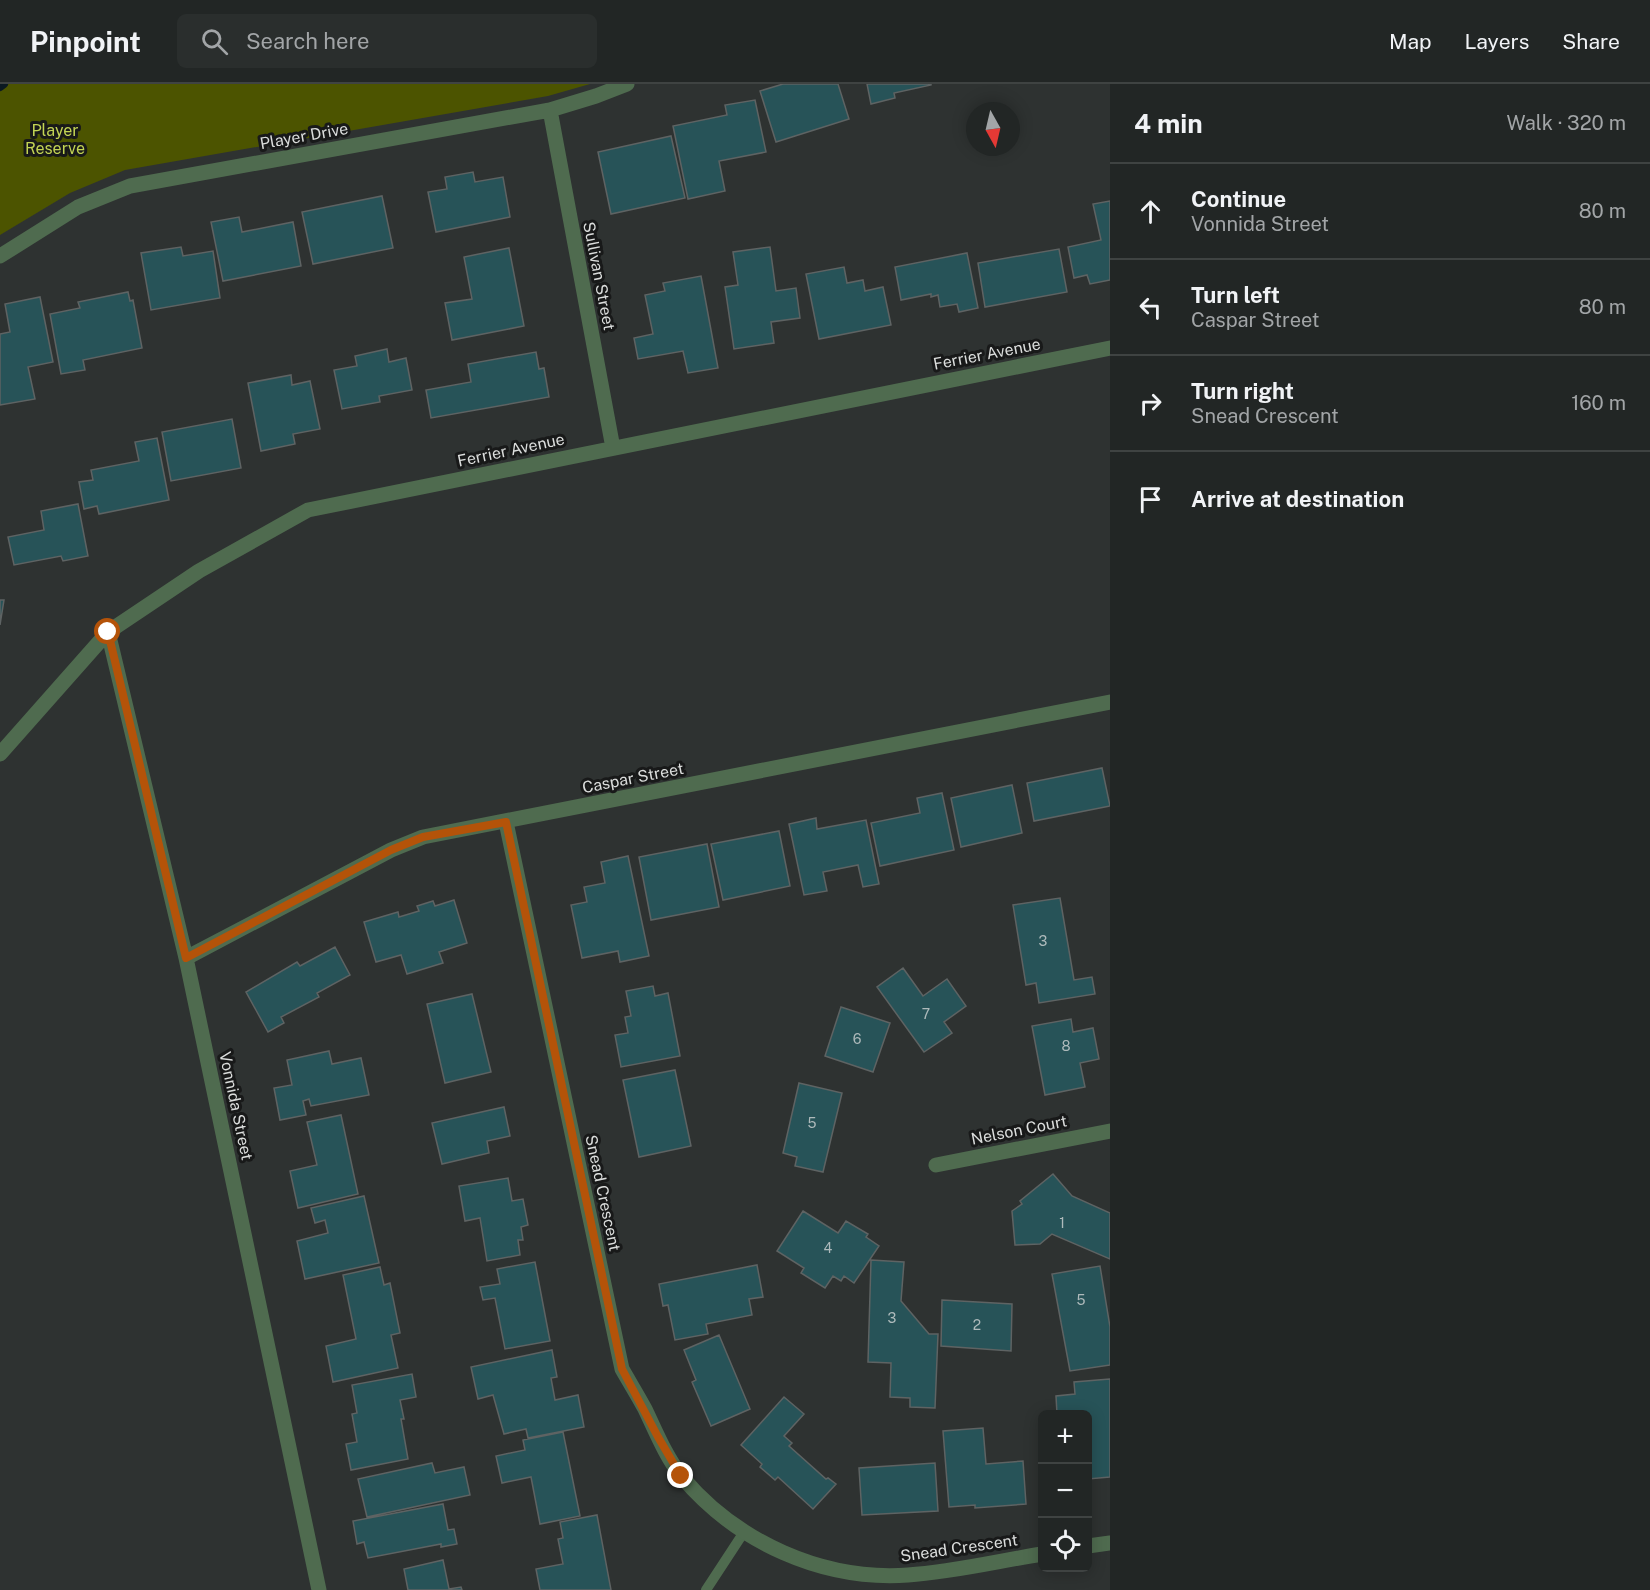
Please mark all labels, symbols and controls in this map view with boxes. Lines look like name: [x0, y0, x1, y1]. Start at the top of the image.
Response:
search box: [177, 14, 597, 68]
text: Pinpoint: [30, 25, 141, 58]
icon: search: [198, 25, 231, 58]
text: Search here: [246, 28, 369, 54]
text: Map: [1389, 29, 1432, 54]
text: Layers: [1465, 29, 1529, 54]
text: Share: [1562, 29, 1620, 54]
north arrow: [966, 102, 1020, 156]
text: 4 min: [1134, 108, 1203, 139]
text: Walk · 320 m: [1506, 111, 1626, 135]
street label: Player Drive: [258, 119, 350, 153]
park label: Player Reserve: [25, 121, 85, 158]
text: Continue: [1191, 186, 1286, 212]
icon: ahead: [1134, 195, 1167, 228]
text: 80 m: [1579, 199, 1626, 223]
text: Vonnida Street: [1191, 212, 1329, 236]
street label: Sullivan Street: [579, 220, 619, 332]
text: Turn left: [1191, 282, 1280, 308]
icon: left: [1134, 291, 1167, 324]
text: 80 m: [1579, 295, 1626, 319]
text: Caspar Street: [1191, 308, 1320, 332]
street label: Ferrier Avenue: [932, 334, 1042, 374]
text: Turn right: [1191, 378, 1294, 404]
icon: right: [1134, 387, 1167, 420]
text: 160 m: [1571, 391, 1626, 415]
text: Snead Crescent: [1191, 404, 1339, 428]
street label: Ferrier Avenue: [456, 429, 566, 471]
icon: arrive: [1134, 483, 1167, 516]
text: Arrive at destination: [1191, 486, 1404, 512]
route start: [94, 618, 120, 644]
street label: Caspar Street: [581, 759, 685, 797]
house number: 3: [1039, 933, 1048, 949]
house number: 7: [922, 1006, 930, 1022]
house number: 6: [853, 1031, 862, 1047]
house number: 8: [1061, 1038, 1071, 1054]
street label: Vonnida Street: [215, 1050, 257, 1162]
street label: Nelson Court: [969, 1111, 1069, 1149]
house number: 5: [808, 1115, 817, 1131]
street label: Snead Crescent: [581, 1133, 625, 1253]
house number: 1: [1059, 1215, 1065, 1231]
house number: 4: [824, 1240, 833, 1256]
house number: 5: [1077, 1292, 1086, 1308]
house number: 3: [888, 1310, 897, 1326]
house number: 2: [973, 1317, 981, 1333]
map controls: [1038, 1410, 1092, 1572]
button: +: [1038, 1410, 1092, 1464]
route end: [667, 1462, 693, 1488]
button: −: [1038, 1464, 1092, 1518]
button: locate: [1038, 1518, 1092, 1572]
street label: Snead Crescent: [899, 1530, 1019, 1566]

